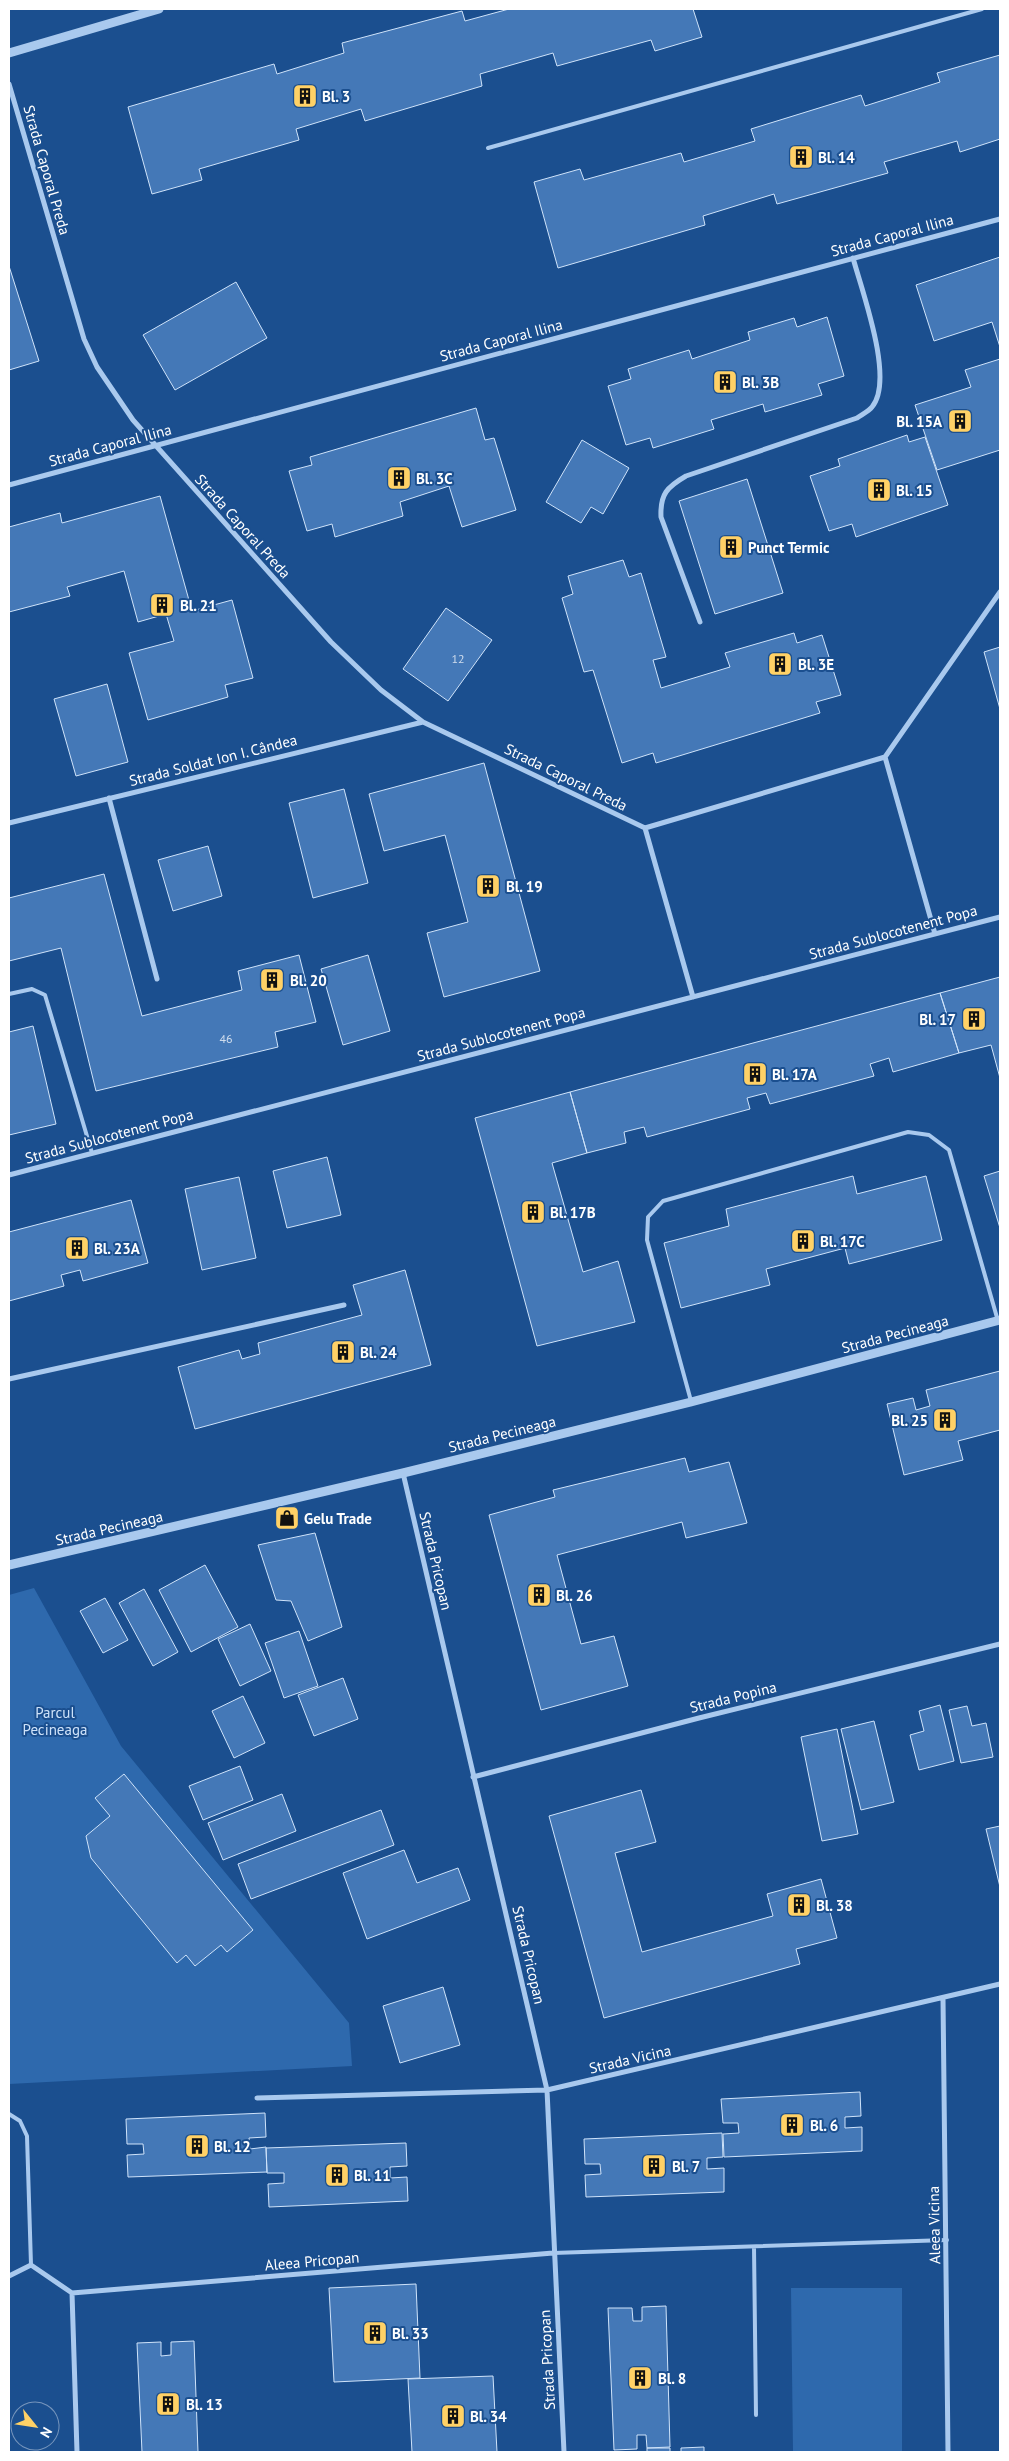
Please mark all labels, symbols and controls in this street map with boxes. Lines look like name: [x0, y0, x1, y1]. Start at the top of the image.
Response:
building icon: Bl. 3: [292, 83, 318, 109]
place label: Bl. 3: [322, 87, 350, 106]
street label: Strada Caporal Preda: [19, 103, 75, 237]
building icon: Bl. 14: [788, 144, 814, 170]
place label: Bl. 14: [818, 148, 855, 167]
street label: Strada Caporal Ilina: [829, 209, 955, 261]
street label: Strada Caporal Ilina: [438, 314, 564, 366]
building icon: Bl. 3B: [712, 369, 738, 395]
place label: Bl. 3B: [742, 373, 779, 392]
building icon: Bl. 15A: [947, 408, 973, 434]
place label: Bl. 15A: [896, 412, 943, 431]
street label: Strada Caporal Ilina: [47, 419, 173, 471]
building icon: Bl. 3C: [386, 465, 412, 491]
place label: Bl. 3C: [416, 469, 453, 488]
street label: Strada Caporal Preda: [191, 470, 295, 582]
building icon: Bl. 15: [866, 477, 892, 503]
place label: Bl. 15: [896, 481, 933, 500]
building icon: Punct Termic: [718, 534, 744, 560]
place label: Punct Termic: [748, 538, 830, 557]
building icon: Bl. 21: [149, 592, 175, 618]
place label: Bl. 21: [180, 596, 217, 615]
house number: 12: [451, 651, 465, 666]
building icon: Bl. 3E: [767, 651, 793, 677]
place label: Bl. 3E: [798, 655, 834, 674]
street label: Strada Soldat Ion I. Cândea: [127, 730, 299, 790]
street label: Strada Caporal Preda: [502, 739, 630, 815]
building icon: Bl. 19: [475, 873, 501, 899]
place label: Bl. 19: [506, 877, 543, 896]
street label: Strada Sublocotenent Popa: [807, 900, 979, 964]
building icon: Bl. 20: [259, 967, 285, 993]
place label: Bl. 20: [290, 971, 327, 990]
street label: Strada Sublocotenent Popa: [415, 1002, 587, 1066]
building icon: Bl. 17: [961, 1006, 987, 1032]
place label: Bl. 17: [919, 1010, 956, 1029]
house number: 46: [219, 1031, 233, 1046]
building icon: Bl. 17A: [742, 1061, 768, 1087]
place label: Bl. 17A: [772, 1065, 818, 1084]
street label: Strada Sublocotenent Popa: [23, 1104, 195, 1168]
building icon: Bl. 17B: [520, 1199, 546, 1225]
place label: Bl. 17B: [550, 1203, 596, 1222]
building icon: Bl. 17C: [790, 1228, 816, 1254]
place label: Bl. 17C: [820, 1232, 865, 1251]
building icon: Bl. 23A: [64, 1235, 90, 1261]
place label: Bl. 23A: [94, 1239, 141, 1258]
street label: Strada Pecineaga: [839, 1311, 951, 1357]
building icon: Bl. 24: [330, 1339, 356, 1365]
place label: Bl. 24: [360, 1343, 397, 1362]
building icon: Bl. 25: [932, 1407, 958, 1433]
street label: Strada Pecineaga: [446, 1411, 558, 1457]
place label: Bl. 25: [891, 1411, 928, 1430]
shop icon: Gelu Trade: [274, 1505, 300, 1531]
street label: Strada Pecineaga: [53, 1506, 165, 1550]
place label: Gelu Trade: [304, 1509, 372, 1528]
street label: Strada Pricopan: [415, 1510, 457, 1612]
building icon: Bl. 26: [526, 1582, 552, 1608]
place label: Bl. 26: [556, 1586, 593, 1605]
street label: Strada Popina: [688, 1677, 778, 1717]
park label: Parcul Pecineaga: [23, 1703, 87, 1739]
building icon: Bl. 38: [786, 1892, 812, 1918]
place label: Bl. 38: [816, 1896, 853, 1915]
street label: Strada Pricopan: [508, 1904, 550, 2006]
street label: Strada Vicina: [587, 2040, 673, 2078]
building icon: Bl. 6: [779, 2112, 805, 2138]
place label: Bl. 6: [810, 2116, 838, 2135]
building icon: Bl. 12: [184, 2133, 210, 2159]
place label: Bl. 12: [214, 2137, 251, 2156]
building icon: Bl. 7: [641, 2153, 667, 2179]
place label: Bl. 7: [672, 2157, 700, 2176]
building icon: Bl. 11: [324, 2162, 350, 2188]
place label: Bl. 11: [354, 2166, 391, 2185]
street label: Aleea Vicina: [924, 2186, 944, 2264]
street label: Aleea Pricopan: [264, 2247, 360, 2275]
street label: Strada Pricopan: [535, 2309, 559, 2411]
building icon: Bl. 33: [362, 2320, 388, 2346]
place label: Bl. 33: [392, 2324, 429, 2343]
building icon: Bl. 8: [627, 2365, 653, 2391]
place label: Bl. 8: [658, 2369, 686, 2388]
building icon: Bl. 13: [155, 2391, 181, 2417]
place label: Bl. 13: [186, 2395, 223, 2414]
north arrow: [10, 2401, 60, 2451]
building icon: Bl. 34: [440, 2403, 466, 2429]
place label: Bl. 34: [470, 2407, 507, 2426]
text: N: [36, 2424, 56, 2441]

